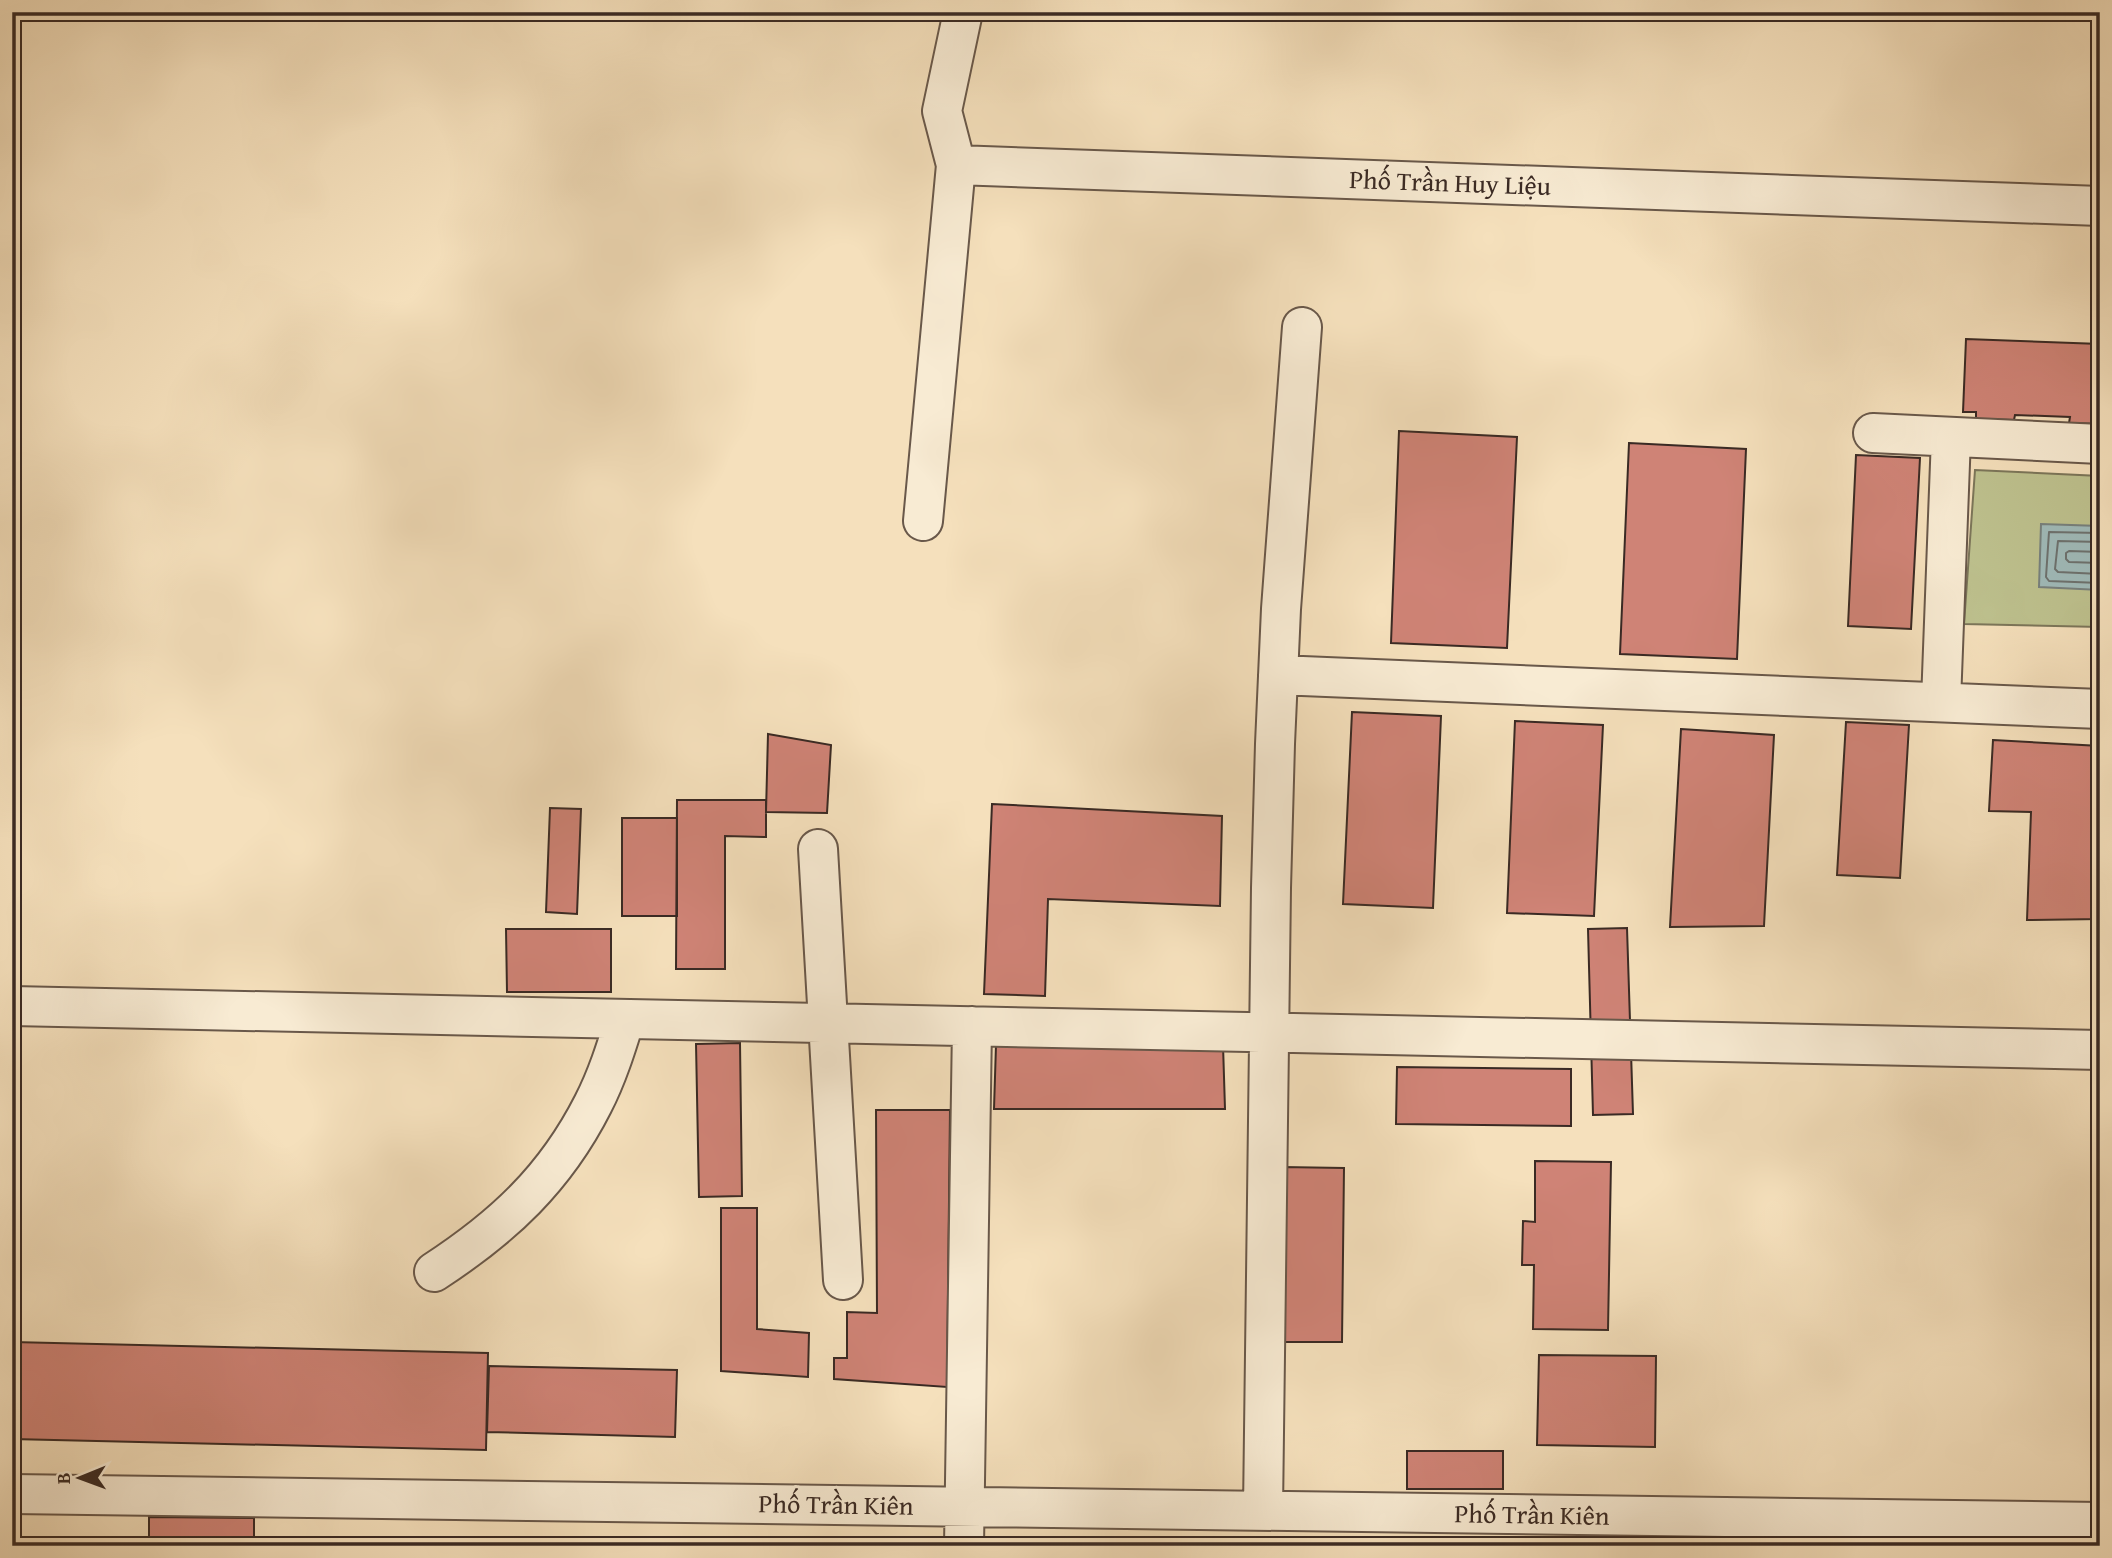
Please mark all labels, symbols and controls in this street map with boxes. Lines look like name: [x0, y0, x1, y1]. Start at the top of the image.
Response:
street label: Phố Trần Huy Liệu: [1349, 159, 1551, 205]
north arrow: [46, 1442, 116, 1512]
text: B: [49, 1472, 77, 1484]
street label: Phố Trần Kiên: [758, 1483, 914, 1525]
street label: Phố Trần Kiên: [1454, 1493, 1610, 1535]

